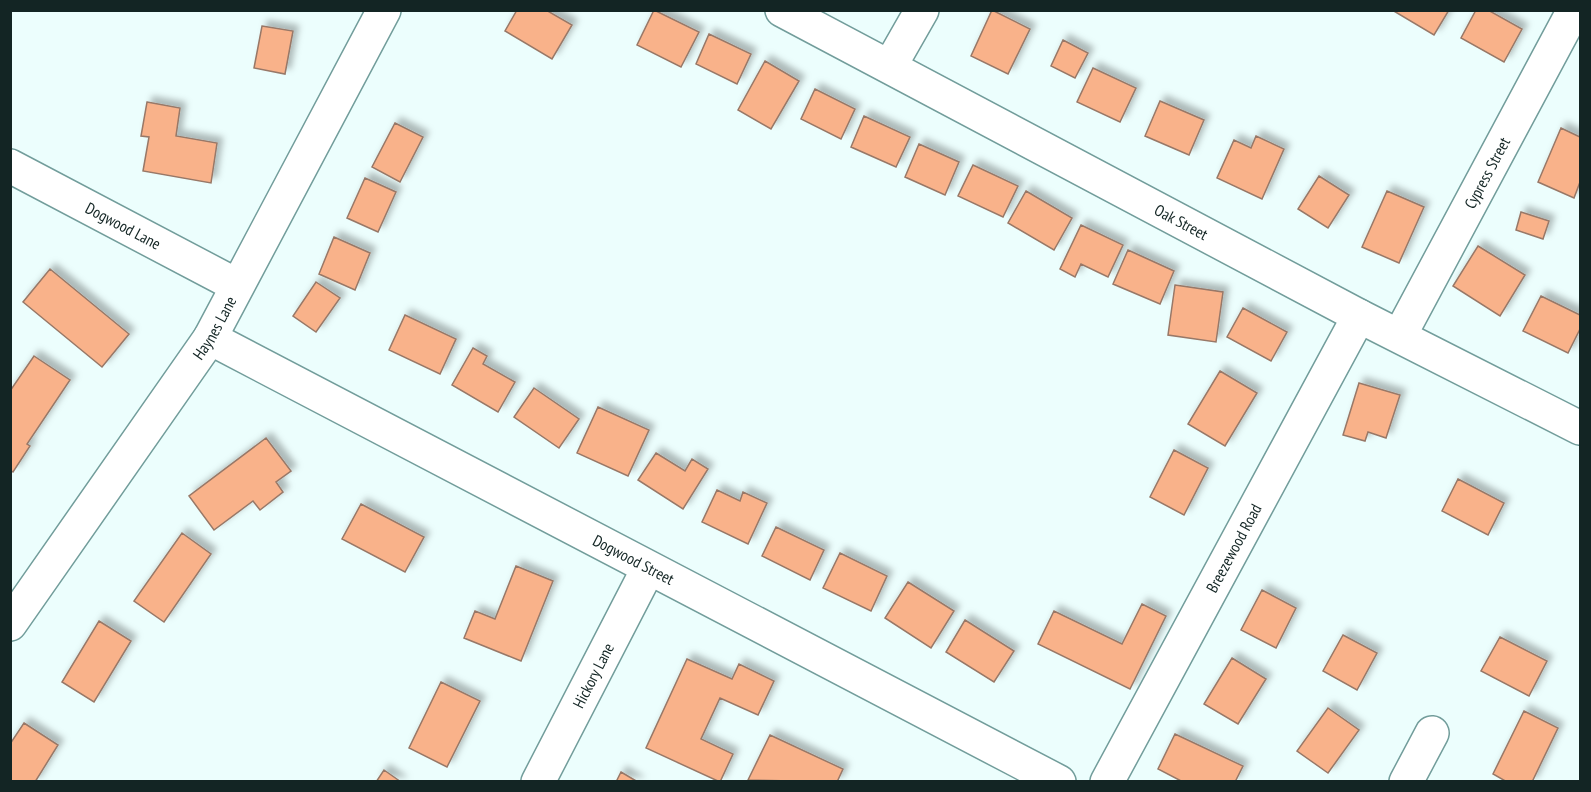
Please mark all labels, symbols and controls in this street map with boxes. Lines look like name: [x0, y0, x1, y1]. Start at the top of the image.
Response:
street label: Cypress Street: [1460, 133, 1514, 212]
street label: Dogwood Lane: [82, 198, 164, 254]
street label: Oak Street: [1151, 199, 1212, 244]
street label: Haynes Lane: [188, 293, 240, 363]
street label: Breezewood Road: [1201, 500, 1266, 596]
street label: Dogwood Street: [590, 530, 678, 589]
street label: Hickory Lane: [568, 639, 618, 711]

